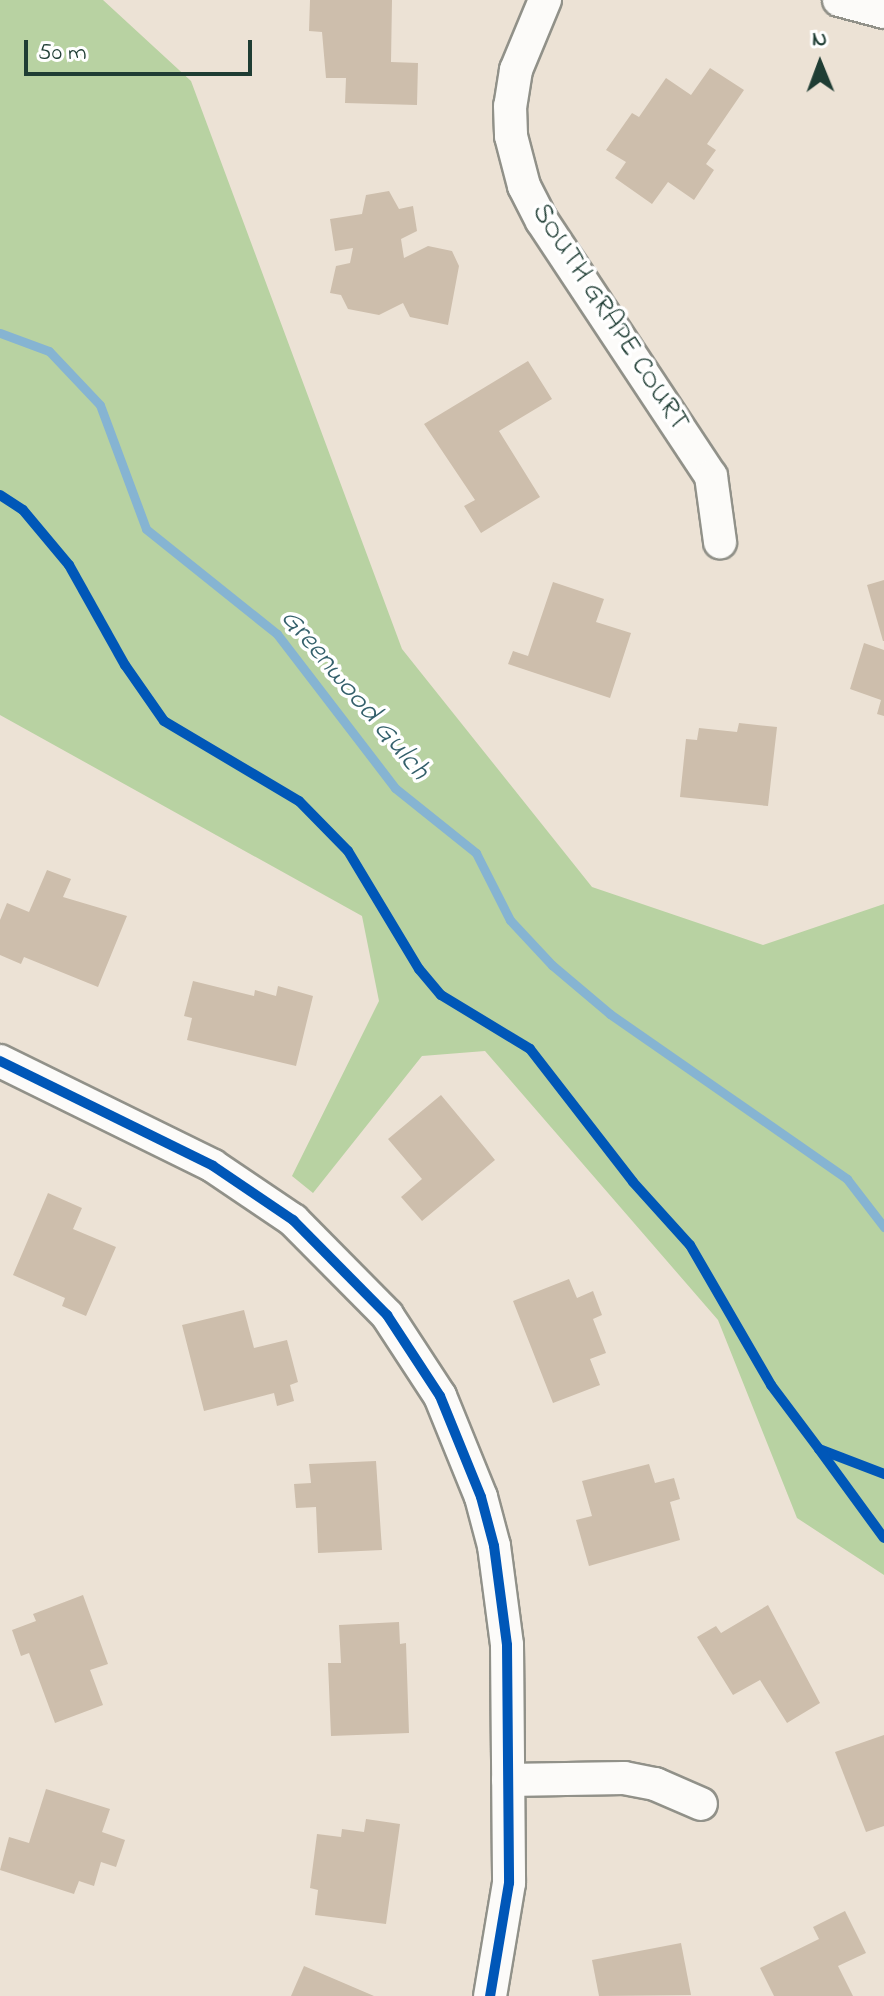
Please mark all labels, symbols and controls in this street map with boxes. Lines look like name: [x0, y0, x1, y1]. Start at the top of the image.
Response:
scale bar: [28, 24, 256, 74]
north arrow: [780, 24, 860, 104]
text: N: [812, 24, 827, 56]
text: 50 m: [38, 36, 87, 71]
street label: SOUTH GRAPE COURT: [523, 198, 695, 438]
water label: Greenwood Gulch: [272, 602, 436, 788]

